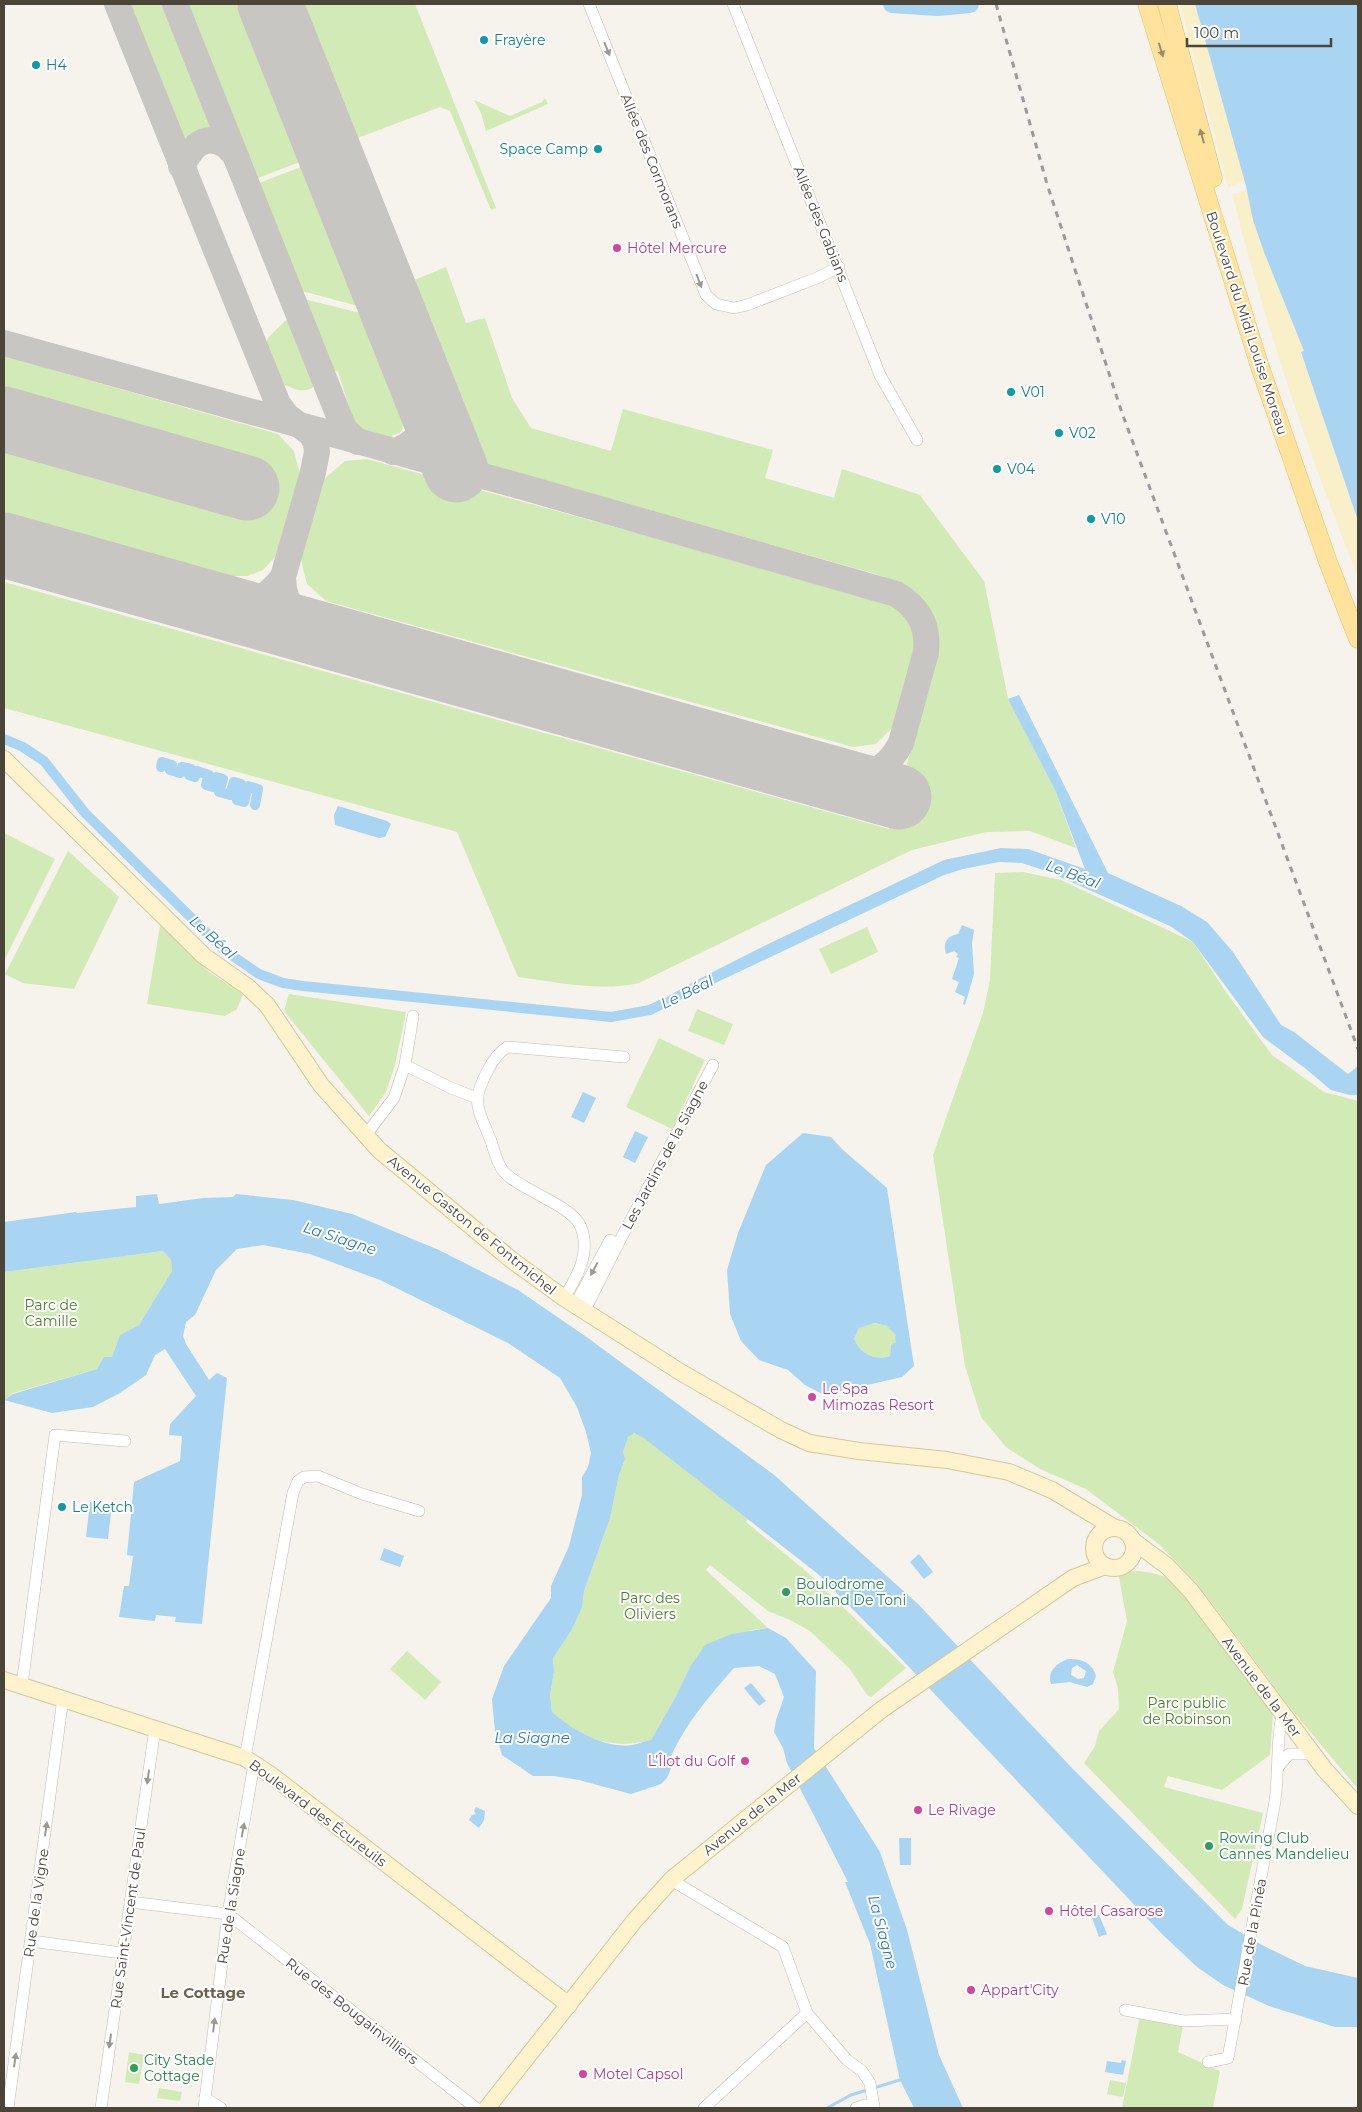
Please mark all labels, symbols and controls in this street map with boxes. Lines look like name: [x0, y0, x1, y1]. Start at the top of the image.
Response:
scale bar: [1187, 15, 1331, 47]
text: 100 m: [1194, 23, 1239, 42]
place label: Frayère: [494, 31, 545, 49]
marker: Frayère: [478, 34, 490, 46]
one-way arrow: [603, 42, 611, 57]
one-way arrow: [1158, 43, 1166, 58]
place label: H4: [46, 56, 67, 74]
marker: H4: [30, 59, 42, 71]
street label: Allée des Cormorans: [617, 91, 687, 231]
one-way arrow: [1197, 128, 1205, 143]
place label: Space Camp: [499, 140, 588, 158]
marker: Space Camp: [592, 143, 604, 155]
street label: Allée des Gabians: [790, 163, 853, 285]
street label: Boulevard du Midi Louise Moreau: [1202, 209, 1292, 437]
place label: Hôtel Mercure: [627, 239, 727, 257]
marker: Hôtel Mercure: [611, 242, 623, 254]
one-way arrow: [696, 274, 703, 289]
place label: V01: [1021, 383, 1045, 401]
marker: V01: [1005, 386, 1017, 398]
place label: V02: [1069, 424, 1096, 442]
marker: V02: [1053, 427, 1065, 439]
place label: V04: [1007, 460, 1036, 478]
marker: V04: [991, 463, 1003, 475]
place label: V10: [1101, 510, 1126, 528]
marker: V10: [1085, 513, 1097, 525]
water label: Le Béal: [1043, 855, 1103, 893]
water label: Le Béal: [186, 911, 240, 963]
water label: Le Béal: [658, 971, 716, 1013]
street label: Les Jardins de la Siagne: [618, 1077, 712, 1233]
street label: Avenue Gaston de Fontmichel: [384, 1151, 560, 1299]
water label: La Siagne: [301, 1217, 379, 1259]
one-way arrow: [590, 1262, 599, 1275]
park label: Parc de Camille: [24, 1296, 78, 1330]
place label: Le Spa Mimozas Resort: [822, 1380, 935, 1414]
marker: Le Spa Mimozas Resort: [806, 1391, 818, 1403]
place label: Le Ketch: [72, 1498, 133, 1516]
marker: Le Ketch: [56, 1501, 68, 1513]
place label: Boulodrome Rolland De Toni: [796, 1575, 906, 1609]
marker: Boulodrome Rolland De Toni: [780, 1586, 792, 1598]
park label: Parc des Oliviers: [620, 1589, 680, 1623]
street label: Avenue de la Mer: [1218, 1633, 1306, 1741]
park label: Parc public de Robinson: [1143, 1694, 1231, 1728]
water label: La Siagne: [494, 1728, 570, 1747]
place label: L’Îlot du Golf: [648, 1752, 736, 1770]
street label: Boulevard des Écureuils: [246, 1755, 390, 1871]
marker: L’Îlot du Golf: [739, 1755, 751, 1767]
one-way arrow: [144, 1769, 152, 1785]
street label: Avenue de la Mer: [699, 1769, 805, 1859]
place label: Le Rivage: [928, 1801, 996, 1819]
marker: Le Rivage: [912, 1804, 924, 1816]
one-way arrow: [42, 1821, 50, 1837]
one-way arrow: [239, 1821, 247, 1837]
street label: Rue Saint-Vincent de Paul: [106, 1826, 150, 2010]
place label: Rowing Club Cannes Mandelieu: [1219, 1829, 1349, 1863]
marker: Rowing Club Cannes Mandelieu: [1203, 1840, 1215, 1852]
street label: Rue de la Vigne: [19, 1847, 53, 1959]
street label: Rue de la Siagne: [213, 1847, 249, 1965]
street label: Rue de la Pinéa: [1234, 1877, 1270, 1987]
water label: La Siagne: [864, 1893, 902, 1971]
place label: Hôtel Casarose: [1059, 1902, 1163, 1920]
marker: Hôtel Casarose: [1043, 1905, 1055, 1917]
street label: Rue des Bougainvilliers: [282, 1954, 422, 2068]
place label: Appart'City: [981, 1981, 1059, 1999]
district label: Le Cottage: [160, 1983, 246, 2002]
marker: Appart'City: [965, 1984, 977, 1996]
one-way arrow: [210, 2017, 218, 2033]
one-way arrow: [106, 2034, 114, 2050]
place label: City Stade Cottage: [144, 2051, 214, 2085]
one-way arrow: [11, 2052, 19, 2068]
marker: City Stade Cottage: [128, 2062, 140, 2074]
place label: Motel Capsol: [593, 2065, 683, 2083]
marker: Motel Capsol: [577, 2068, 589, 2080]

